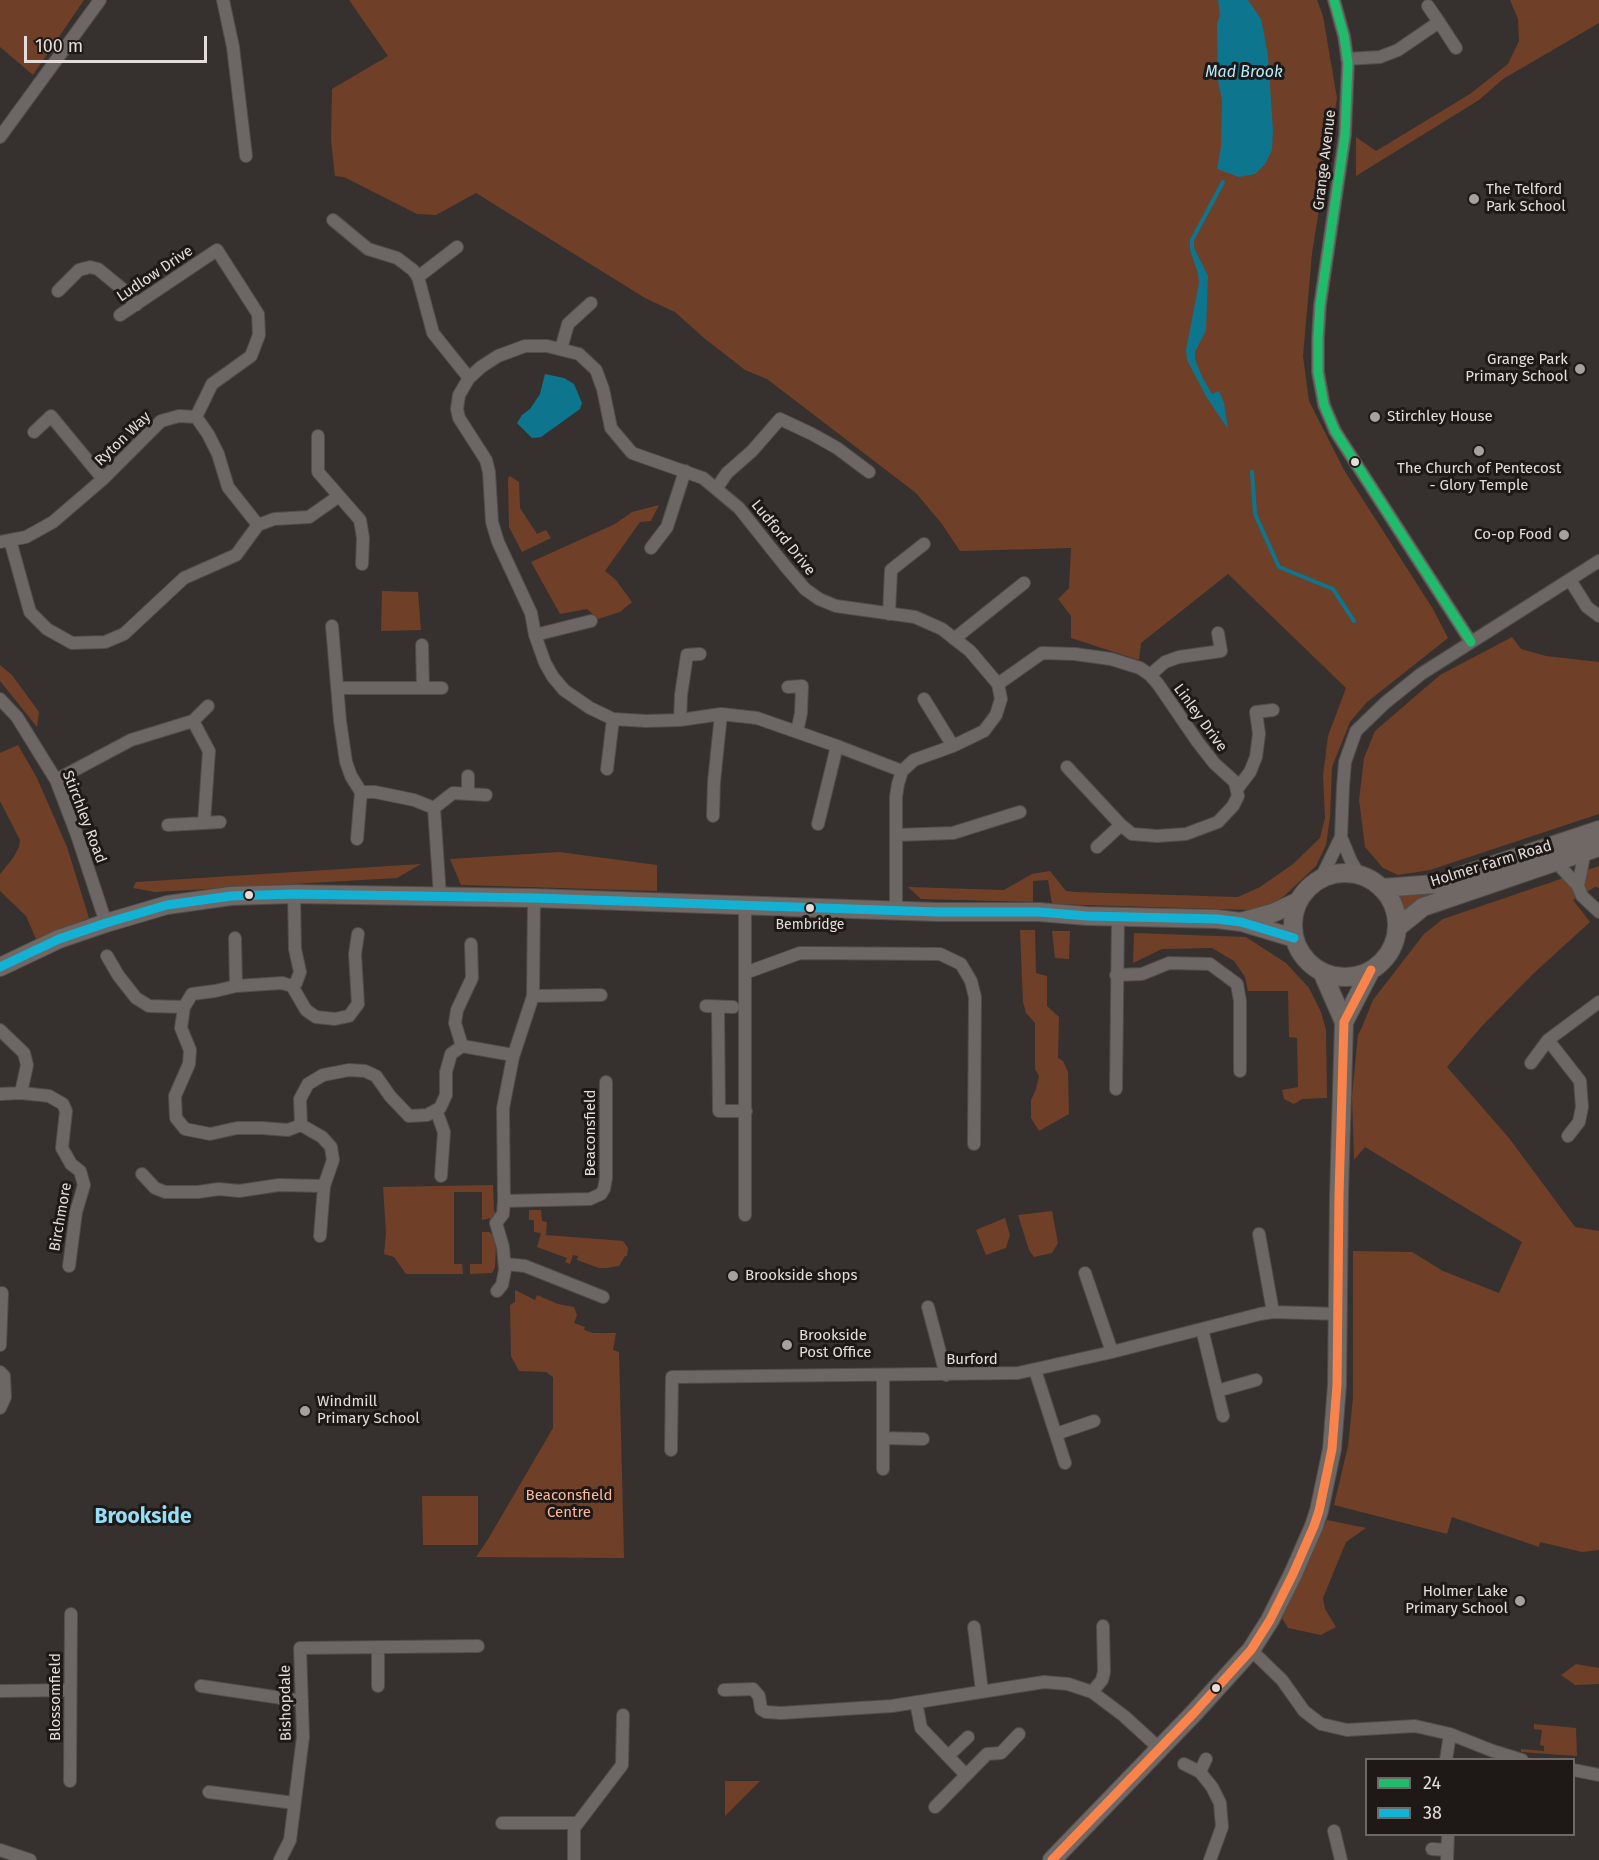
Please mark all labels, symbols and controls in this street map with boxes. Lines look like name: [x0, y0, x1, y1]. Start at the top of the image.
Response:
scale bar: [27, 24, 210, 62]
text: 100 m: [35, 35, 83, 57]
water label: Mad Brook: [1205, 63, 1283, 83]
street label: Grange Avenue: [1310, 109, 1340, 211]
place label: The Telford Park School: [1486, 181, 1566, 216]
marker: The Telford Park School: [1467, 192, 1481, 206]
street label: Ludlow Drive: [114, 242, 196, 306]
place label: Grange Park Primary School: [1465, 351, 1568, 386]
marker: Grange Park Primary School: [1573, 362, 1587, 376]
street label: Ryton Way: [91, 408, 155, 470]
place label: Stirchley House: [1387, 408, 1493, 426]
marker: Stirchley House: [1368, 410, 1382, 424]
marker: The Church of Pentecost - Glory Temple: [1472, 444, 1486, 458]
unlabelled marker: [1349, 456, 1361, 468]
place label: The Church of Pentecost - Glory Temple: [1397, 460, 1561, 495]
street label: Ludford Drive: [747, 497, 819, 579]
place label: Co-op Food: [1474, 526, 1552, 544]
marker: Co-op Food: [1557, 528, 1571, 542]
street label: Linley Drive: [1169, 681, 1231, 755]
street label: Stirchley Road: [58, 768, 110, 866]
street label: Holmer Farm Road: [1428, 837, 1554, 891]
unlabelled marker: [243, 889, 255, 901]
marker: Bembridge: [804, 902, 816, 914]
place label: Bembridge: [776, 917, 844, 933]
street label: Beaconsfield: [582, 1090, 600, 1176]
street label: Birchmore: [46, 1181, 76, 1253]
place label: Brookside shops: [745, 1267, 857, 1285]
marker: Brookside shops: [726, 1269, 740, 1283]
place label: Brookside Post Office: [799, 1327, 871, 1362]
marker: Brookside Post Office: [780, 1338, 794, 1352]
street label: Burford: [946, 1351, 998, 1369]
place label: Windmill Primary School: [317, 1393, 420, 1428]
marker: Windmill Primary School: [298, 1404, 312, 1418]
park label: Beaconsfield Centre: [526, 1487, 612, 1522]
district label: Brookside: [94, 1504, 192, 1530]
place label: Holmer Lake Primary School: [1405, 1583, 1508, 1618]
marker: Holmer Lake Primary School: [1513, 1594, 1527, 1608]
street label: Blossomfield: [47, 1653, 65, 1741]
street label: Bishopdale: [276, 1665, 296, 1741]
unlabelled marker: [1210, 1682, 1222, 1694]
legend: [1365, 1758, 1575, 1836]
text: 24: [1423, 1772, 1441, 1794]
text: 38: [1423, 1802, 1442, 1824]

